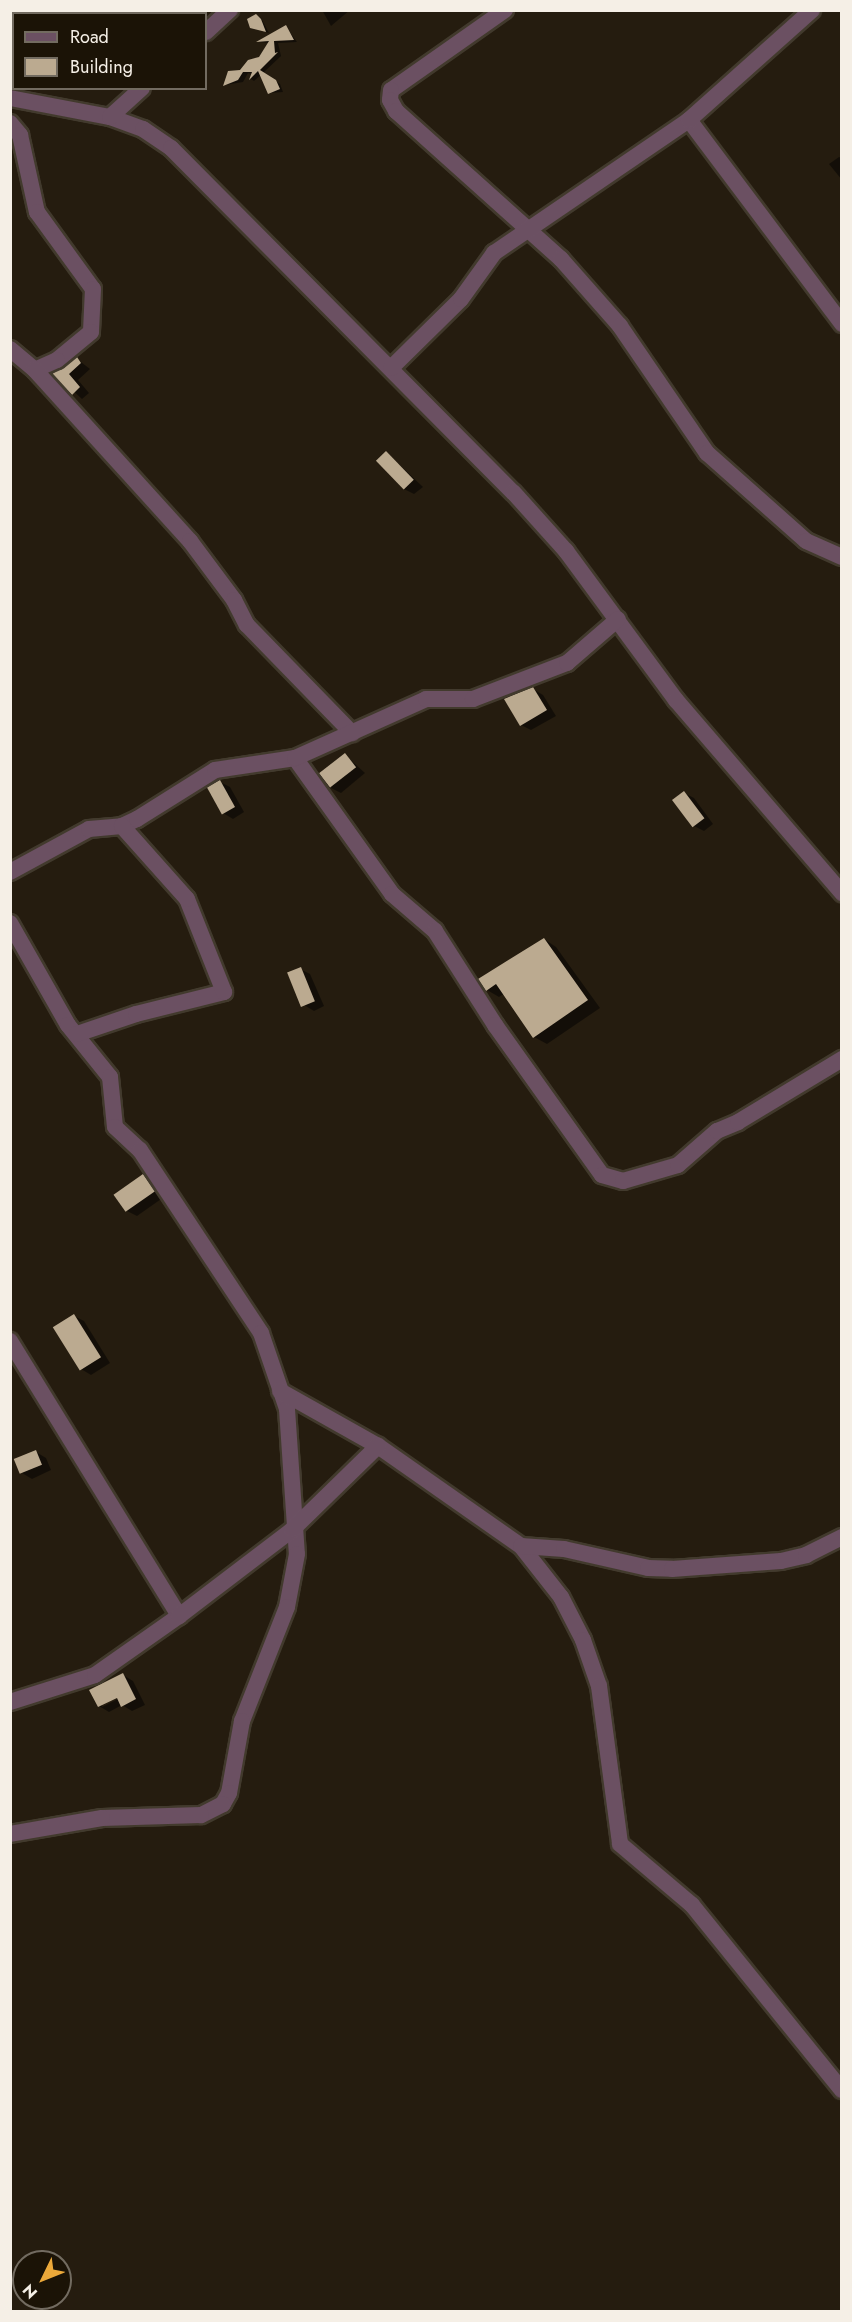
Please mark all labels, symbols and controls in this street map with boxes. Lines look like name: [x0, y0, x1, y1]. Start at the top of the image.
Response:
legend: [12, 12, 207, 90]
text: Road: [70, 24, 109, 50]
text: Building: [70, 54, 133, 80]
north arrow: [12, 2250, 72, 2310]
text: N: [17, 2279, 43, 2304]

